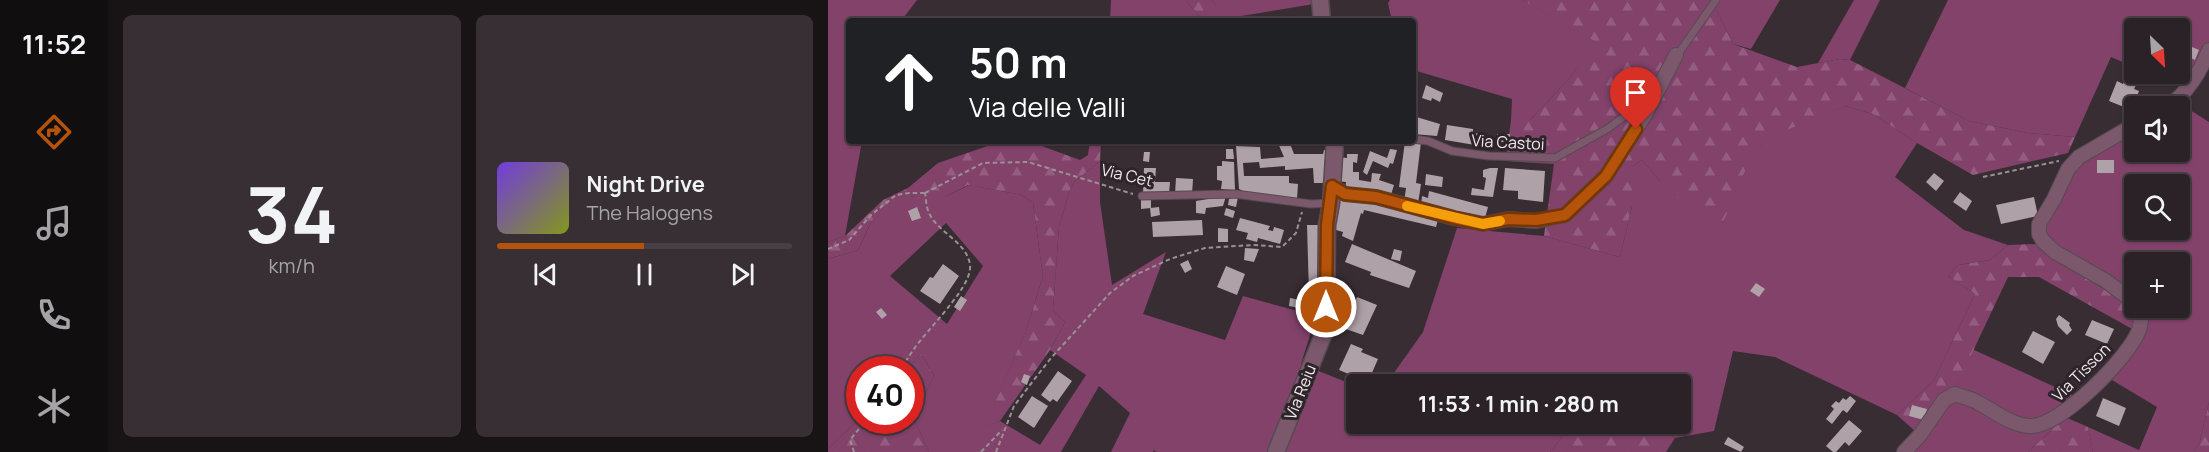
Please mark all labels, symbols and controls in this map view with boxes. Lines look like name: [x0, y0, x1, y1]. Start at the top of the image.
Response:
north arrow: [2124, 18, 2190, 84]
map controls: [2124, 18, 2190, 318]
text: 11:52: [22, 25, 86, 62]
text: 50 m: [969, 33, 1067, 91]
icon: ahead: [870, 42, 948, 120]
pin: [1610, 67, 1661, 129]
icon: arrive: [1619, 76, 1652, 109]
text: Via delle Valli: [969, 88, 1126, 125]
button: sound: [2124, 96, 2190, 162]
icon: directions: [33, 111, 75, 153]
street label: Via Castoi: [1471, 129, 1545, 155]
street label: Via Cet: [1099, 158, 1155, 192]
text: 34: [245, 160, 338, 266]
text: Night Drive: [587, 169, 705, 199]
button: search: [2124, 174, 2190, 240]
text: The Halogens: [587, 199, 713, 226]
icon: music: [33, 202, 75, 244]
text: km/h: [268, 252, 315, 279]
button: +: [2124, 252, 2190, 318]
icon: previous: [529, 258, 562, 291]
icon: pause: [628, 258, 661, 291]
icon: next: [726, 258, 759, 291]
position arrow: [1294, 275, 1358, 339]
icon: phone: [33, 294, 75, 336]
street label: Via Tisson: [2047, 338, 2115, 406]
speed limit sign: 40: [846, 356, 924, 434]
street label: Via Reiu: [1279, 361, 1321, 423]
icon: climate: [33, 385, 75, 427]
text: 11:53 · 1 min · 280 m: [1418, 389, 1619, 419]

